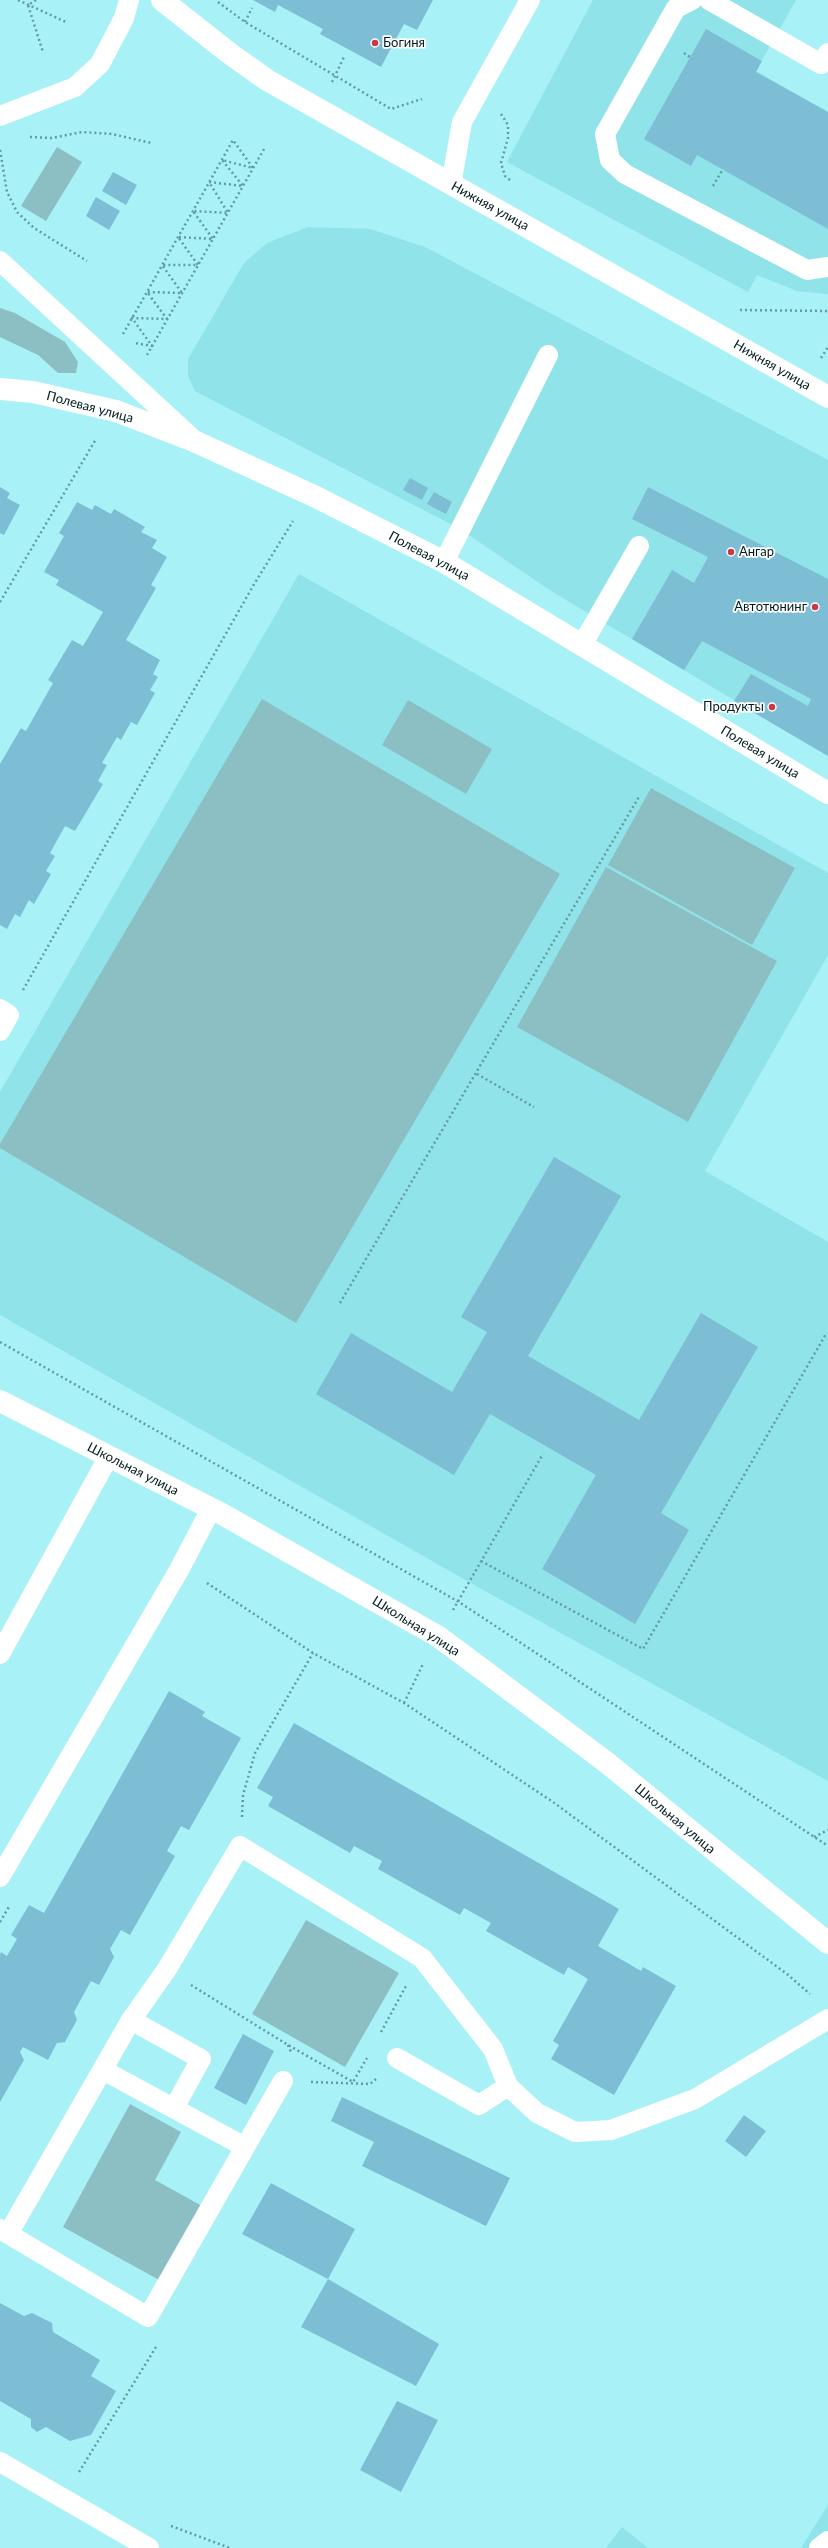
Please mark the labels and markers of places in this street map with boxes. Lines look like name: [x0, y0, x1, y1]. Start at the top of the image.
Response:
place label: Богиня: [383, 35, 425, 51]
marker: Богиня: [370, 38, 380, 48]
place label: Ангар: [739, 544, 774, 560]
marker: Ангар: [726, 547, 736, 557]
place label: Автотюнинг: [734, 599, 807, 615]
marker: Автотюнинг: [810, 602, 820, 612]
place label: Продукты: [703, 699, 764, 715]
marker: Продукты: [767, 702, 777, 712]

